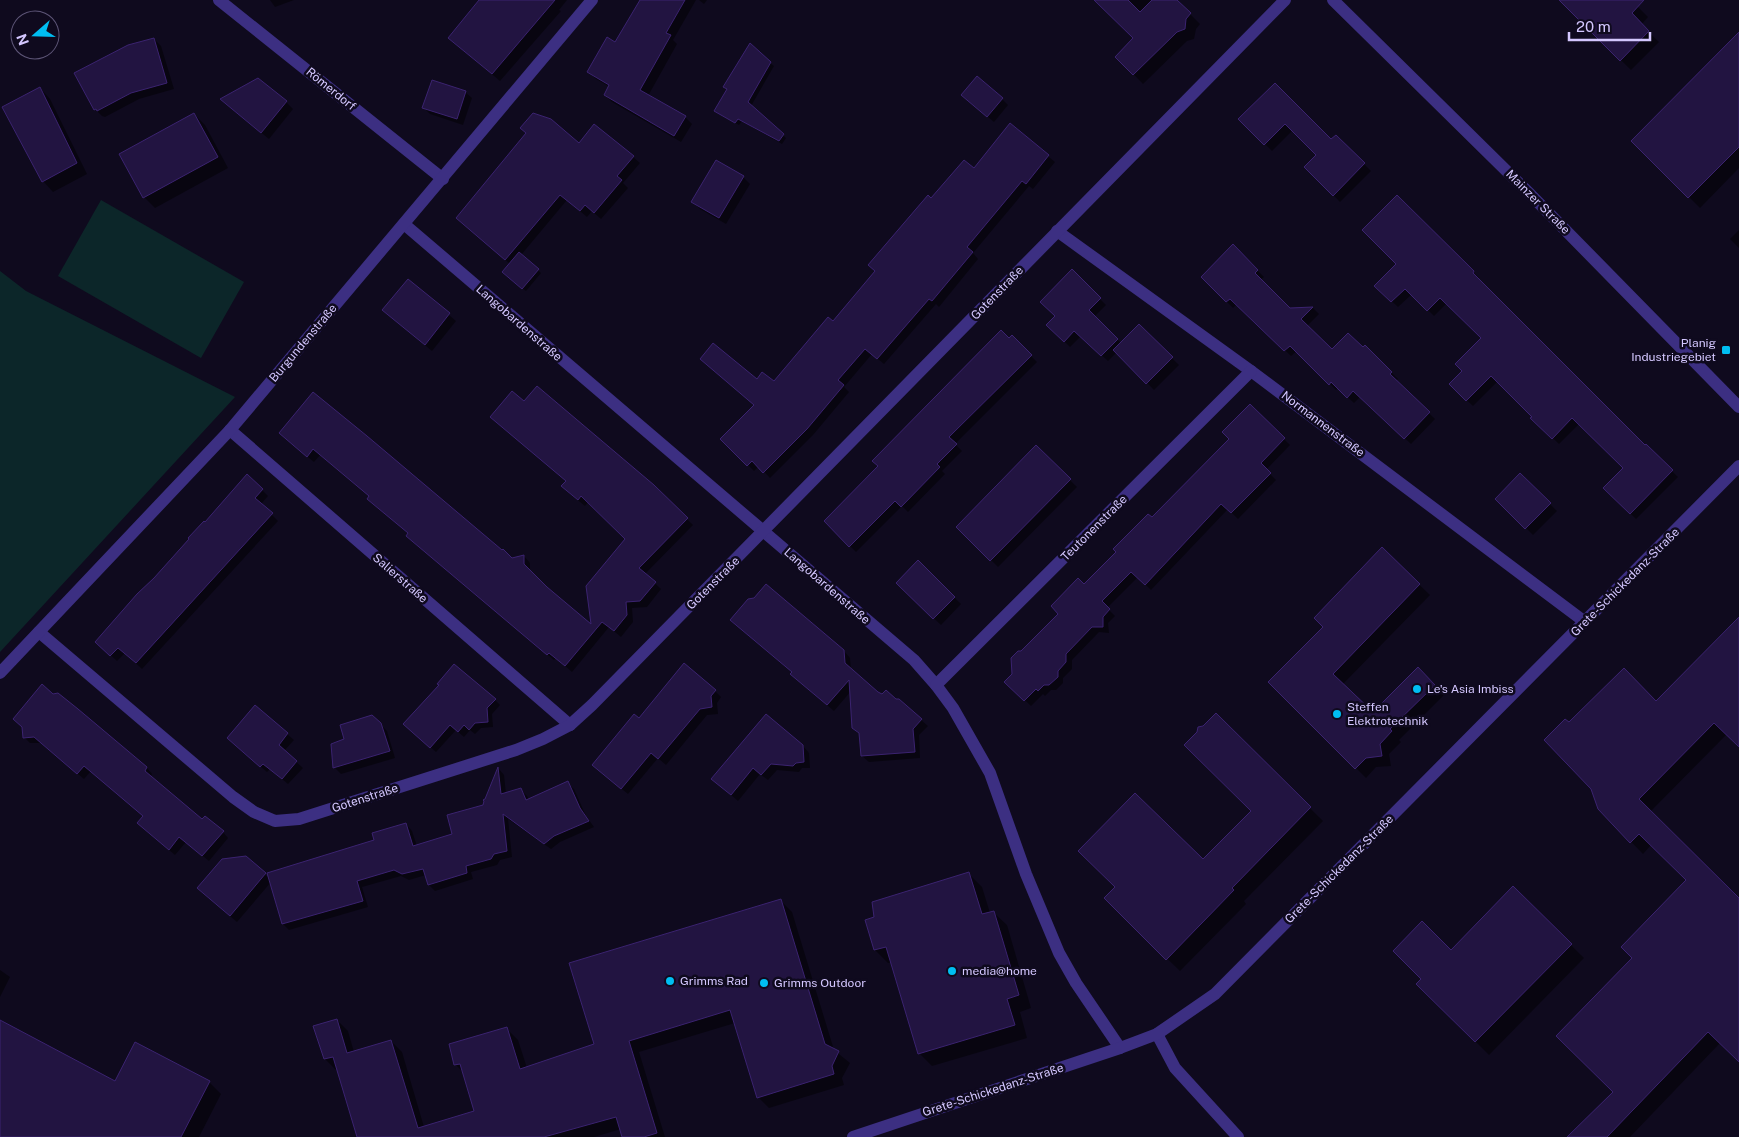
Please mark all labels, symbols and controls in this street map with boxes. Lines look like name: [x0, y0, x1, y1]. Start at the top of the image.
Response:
north arrow: [10, 10, 60, 60]
scale bar: [1569, 10, 1650, 42]
text: 20 m: [1576, 18, 1611, 35]
text: N: [13, 32, 32, 47]
street label: Römerdorf: [303, 65, 359, 113]
street label: Mainzer Straße: [1503, 167, 1573, 237]
street label: Gotenstraße: [968, 263, 1026, 323]
street label: Langobardenstraße: [473, 282, 565, 364]
street label: Burgundenstraße: [266, 301, 340, 385]
place label: Planig Industriegebiet: [1631, 336, 1716, 364]
marker: Planig Industriegebiet: [1720, 344, 1732, 356]
street label: Normannenstraße: [1279, 388, 1368, 460]
street label: Teutonenstraße: [1058, 492, 1130, 564]
street label: Grete-Schickedanz-Straße: [1568, 525, 1682, 639]
street label: Langobardenstraße: [781, 545, 873, 627]
street label: Salierstraße: [370, 550, 430, 606]
street label: Gotenstraße: [684, 553, 743, 612]
place label: Le's Asia Imbiss: [1427, 682, 1514, 696]
marker: Le's Asia Imbiss: [1411, 683, 1423, 695]
place label: Steffen Elektrotechnik: [1347, 700, 1428, 728]
marker: Steffen Elektrotechnik: [1331, 708, 1343, 720]
street label: Gotenstraße: [330, 781, 400, 815]
street label: Grete-Schickedanz-Straße: [1282, 812, 1396, 926]
place label: media@home: [962, 964, 1037, 978]
marker: media@home: [946, 965, 958, 977]
place label: Grimms Rad: [680, 974, 748, 988]
marker: Grimms Rad: [664, 975, 676, 987]
place label: Grimms Outdoor: [774, 976, 866, 990]
marker: Grimms Outdoor: [758, 977, 770, 989]
street label: Grete-Schickedanz-Straße: [921, 1060, 1065, 1119]

